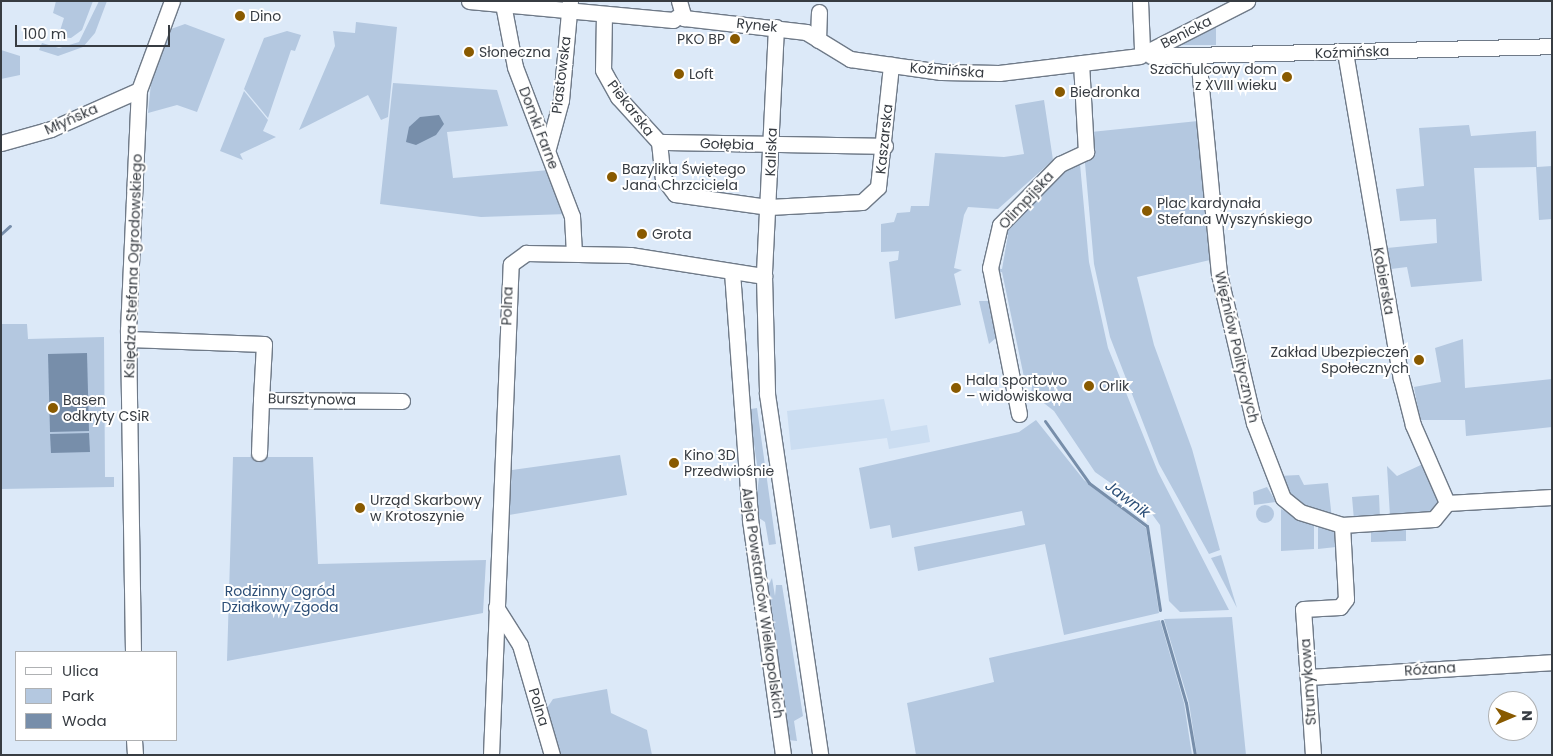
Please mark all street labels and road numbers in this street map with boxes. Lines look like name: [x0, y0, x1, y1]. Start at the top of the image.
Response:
street label: Benicka: [1158, 12, 1214, 52]
street label: Rynek: [736, 14, 778, 36]
street label: Piastowska: [548, 35, 574, 115]
street label: Koźmińska: [1314, 42, 1390, 62]
street label: Koźmińska: [909, 59, 985, 81]
street label: Piekarska: [604, 77, 658, 139]
street label: Domki Farne: [516, 84, 562, 172]
street label: Młyńska: [42, 100, 100, 138]
street label: Kaszarska: [872, 103, 896, 175]
street label: Kaliska: [762, 127, 780, 177]
street label: Gołębia: [700, 135, 754, 153]
street label: Księdza Stefana Ogrodowskiego: [121, 153, 145, 379]
street label: Olimpijska: [995, 168, 1057, 232]
street label: Kobierska: [1370, 246, 1398, 316]
street label: Więźniów Politycznych: [1211, 270, 1263, 424]
street label: Polna: [498, 286, 516, 326]
street label: Bursztynowa: [268, 390, 356, 408]
street label: Aleja Powstańców Wielkopolskich: [738, 486, 788, 720]
street label: Strumykowa: [1297, 638, 1319, 726]
street label: Różana: [1404, 659, 1456, 679]
street label: Polna: [525, 686, 553, 728]

